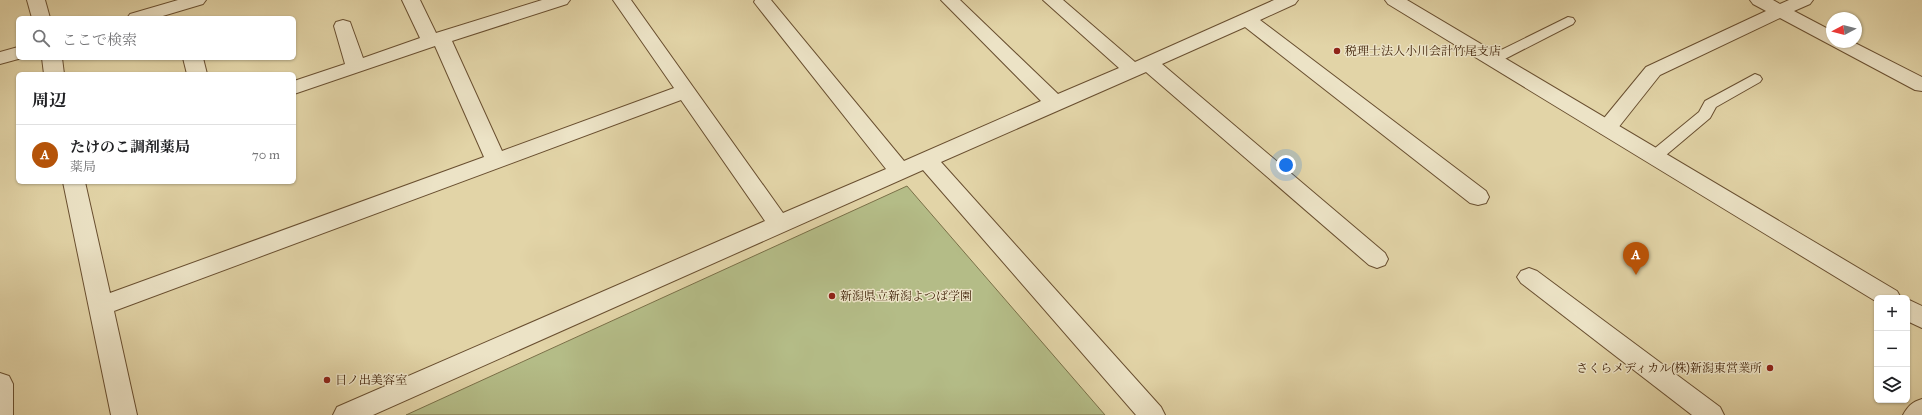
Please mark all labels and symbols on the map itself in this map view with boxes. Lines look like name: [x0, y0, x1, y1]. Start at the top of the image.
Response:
north arrow: [1826, 12, 1862, 48]
place label: 税理士法人小川会計竹尾支店: [1345, 44, 1501, 58]
marker: 税理士法人小川会計竹尾支店: [1332, 46, 1342, 56]
your location: [1276, 155, 1296, 175]
pin: A: [1623, 242, 1649, 275]
place label: 新潟県立新潟よつば学園: [840, 289, 972, 303]
marker: 新潟県立新潟よつば学園: [827, 291, 837, 301]
place label: さくらメディカル(株)新潟東営業所: [1576, 361, 1762, 375]
marker: さくらメディカル(株)新潟東営業所: [1765, 363, 1775, 373]
place label: 日ノ出美容室: [335, 373, 407, 387]
marker: 日ノ出美容室: [322, 375, 332, 385]

